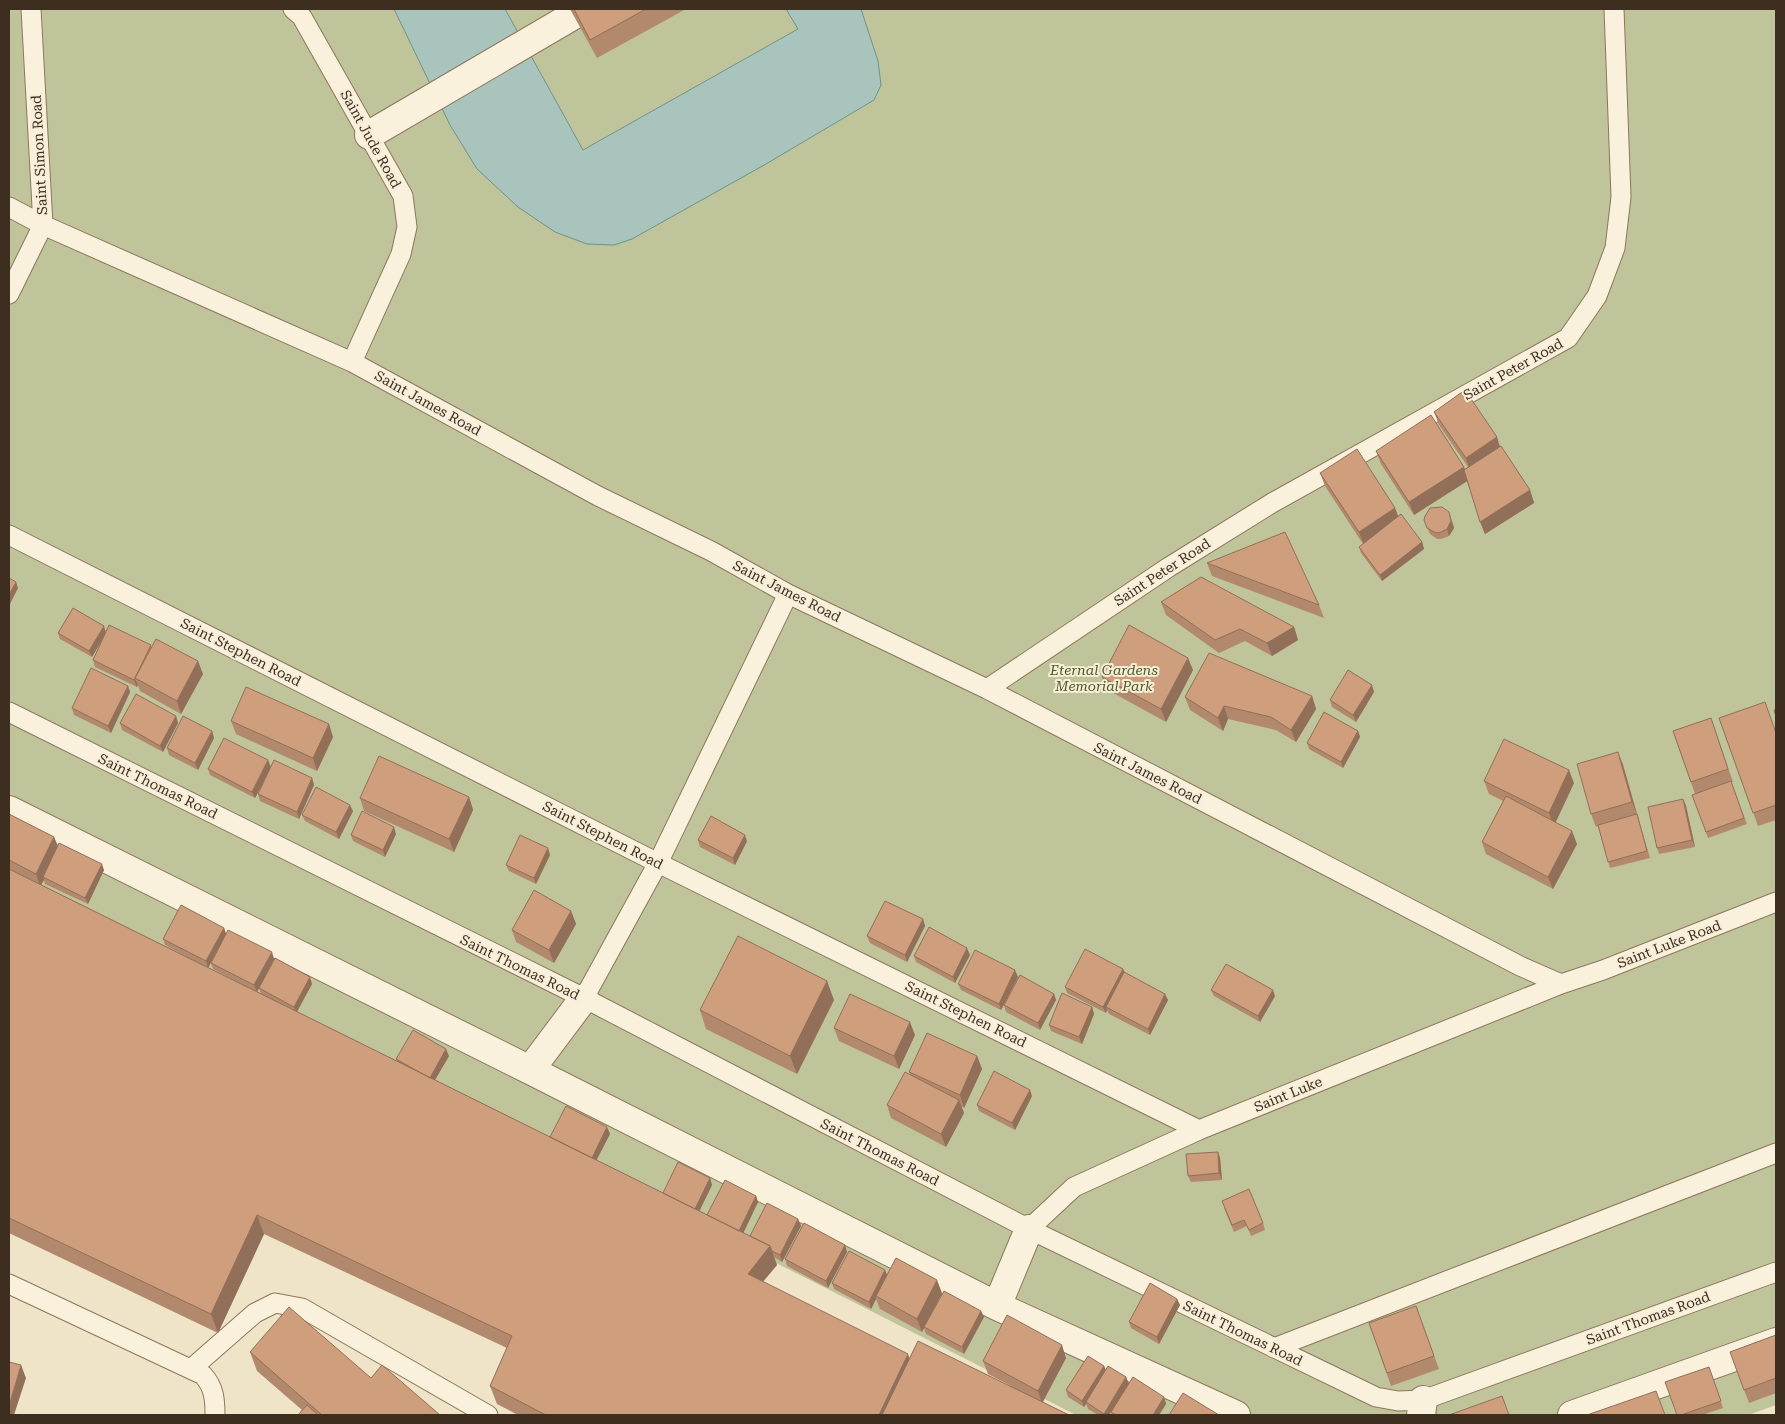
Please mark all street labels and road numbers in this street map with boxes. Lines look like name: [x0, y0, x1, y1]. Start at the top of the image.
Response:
street label: Saint Jude Road: [337, 87, 405, 191]
street label: Saint Simon Road: [28, 95, 50, 215]
street label: Saint Peter Road: [1460, 335, 1566, 403]
street label: Saint James Road: [372, 367, 484, 439]
street label: Saint Peter Road: [1111, 535, 1213, 609]
street label: Saint James Road: [730, 557, 844, 625]
street label: Saint Stephen Road: [178, 615, 304, 689]
street label: Saint James Road: [1091, 739, 1205, 807]
street label: Saint Thomas Road: [96, 750, 220, 822]
street label: Saint Stephen Road: [540, 798, 666, 872]
street label: Saint Luke Road: [1615, 917, 1723, 971]
street label: Saint Thomas Road: [458, 931, 582, 1003]
street label: Saint Stephen Road: [903, 978, 1029, 1050]
street label: Saint Luke: [1252, 1073, 1325, 1115]
street label: Saint Thomas Road: [818, 1115, 942, 1189]
street label: Saint Thomas Road: [1584, 1288, 1712, 1348]
street label: Saint Thomas Road: [1181, 1297, 1305, 1369]

